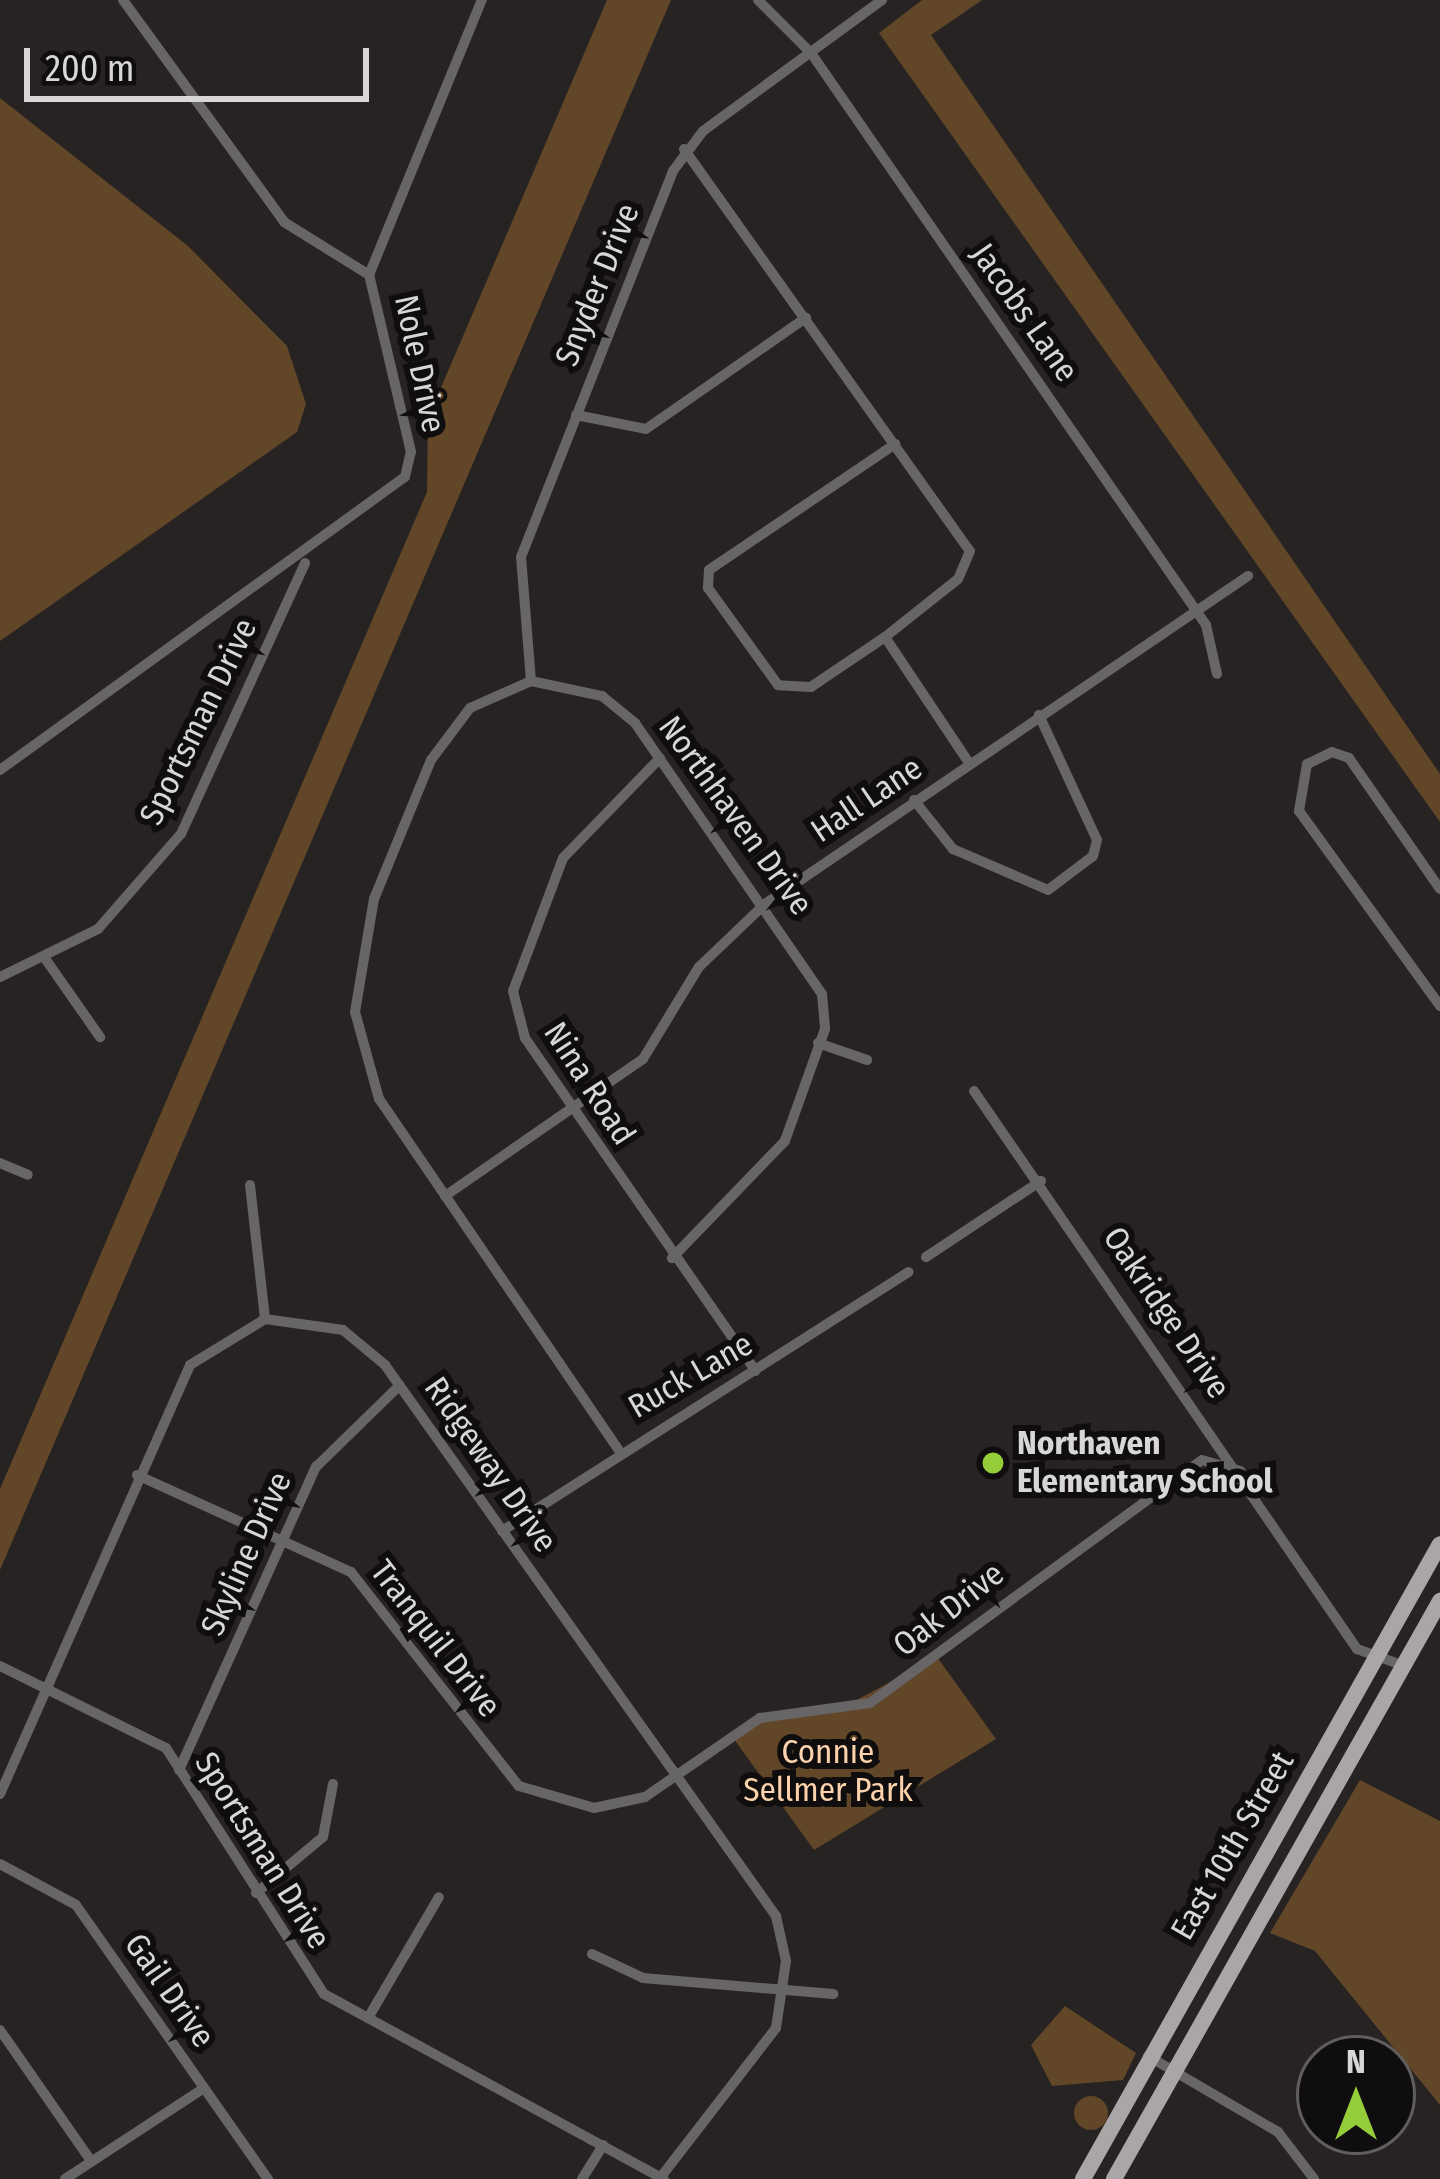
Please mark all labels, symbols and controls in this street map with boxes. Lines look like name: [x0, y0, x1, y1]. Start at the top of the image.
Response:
scale bar: [30, 24, 375, 98]
text: 200 m: [45, 47, 135, 91]
street label: Snyder Drive: [548, 198, 648, 372]
street label: Jacobs Lane: [962, 236, 1086, 390]
street label: Nole Drive: [385, 291, 453, 437]
street label: Sportsman Drive: [132, 613, 266, 831]
street label: Northhaven Drive: [650, 709, 820, 923]
street label: Hall Lane: [804, 749, 930, 851]
street label: Nina Road: [535, 1015, 643, 1153]
street label: Oakridge Drive: [1094, 1220, 1238, 1406]
street label: Ruck Lane: [622, 1325, 760, 1427]
street label: Ridgeway Drive: [415, 1370, 565, 1560]
place label: Northaven Elementary School: [1017, 1424, 1273, 1502]
marker: Northaven Elementary School: [980, 1450, 1006, 1476]
street label: Skyline Drive: [193, 1466, 301, 1642]
street label: Tranquil Drive: [362, 1553, 508, 1725]
street label: Oak Drive: [886, 1555, 1012, 1665]
park label: Connie Sellmer Park: [743, 1733, 913, 1811]
street label: Sportsman Drive: [186, 1745, 338, 1957]
street label: East 10th Street: [1163, 1745, 1303, 1947]
street label: Gail Drive: [116, 1927, 222, 2055]
north arrow: [1296, 2035, 1416, 2155]
text: N: [1346, 2042, 1366, 2082]

